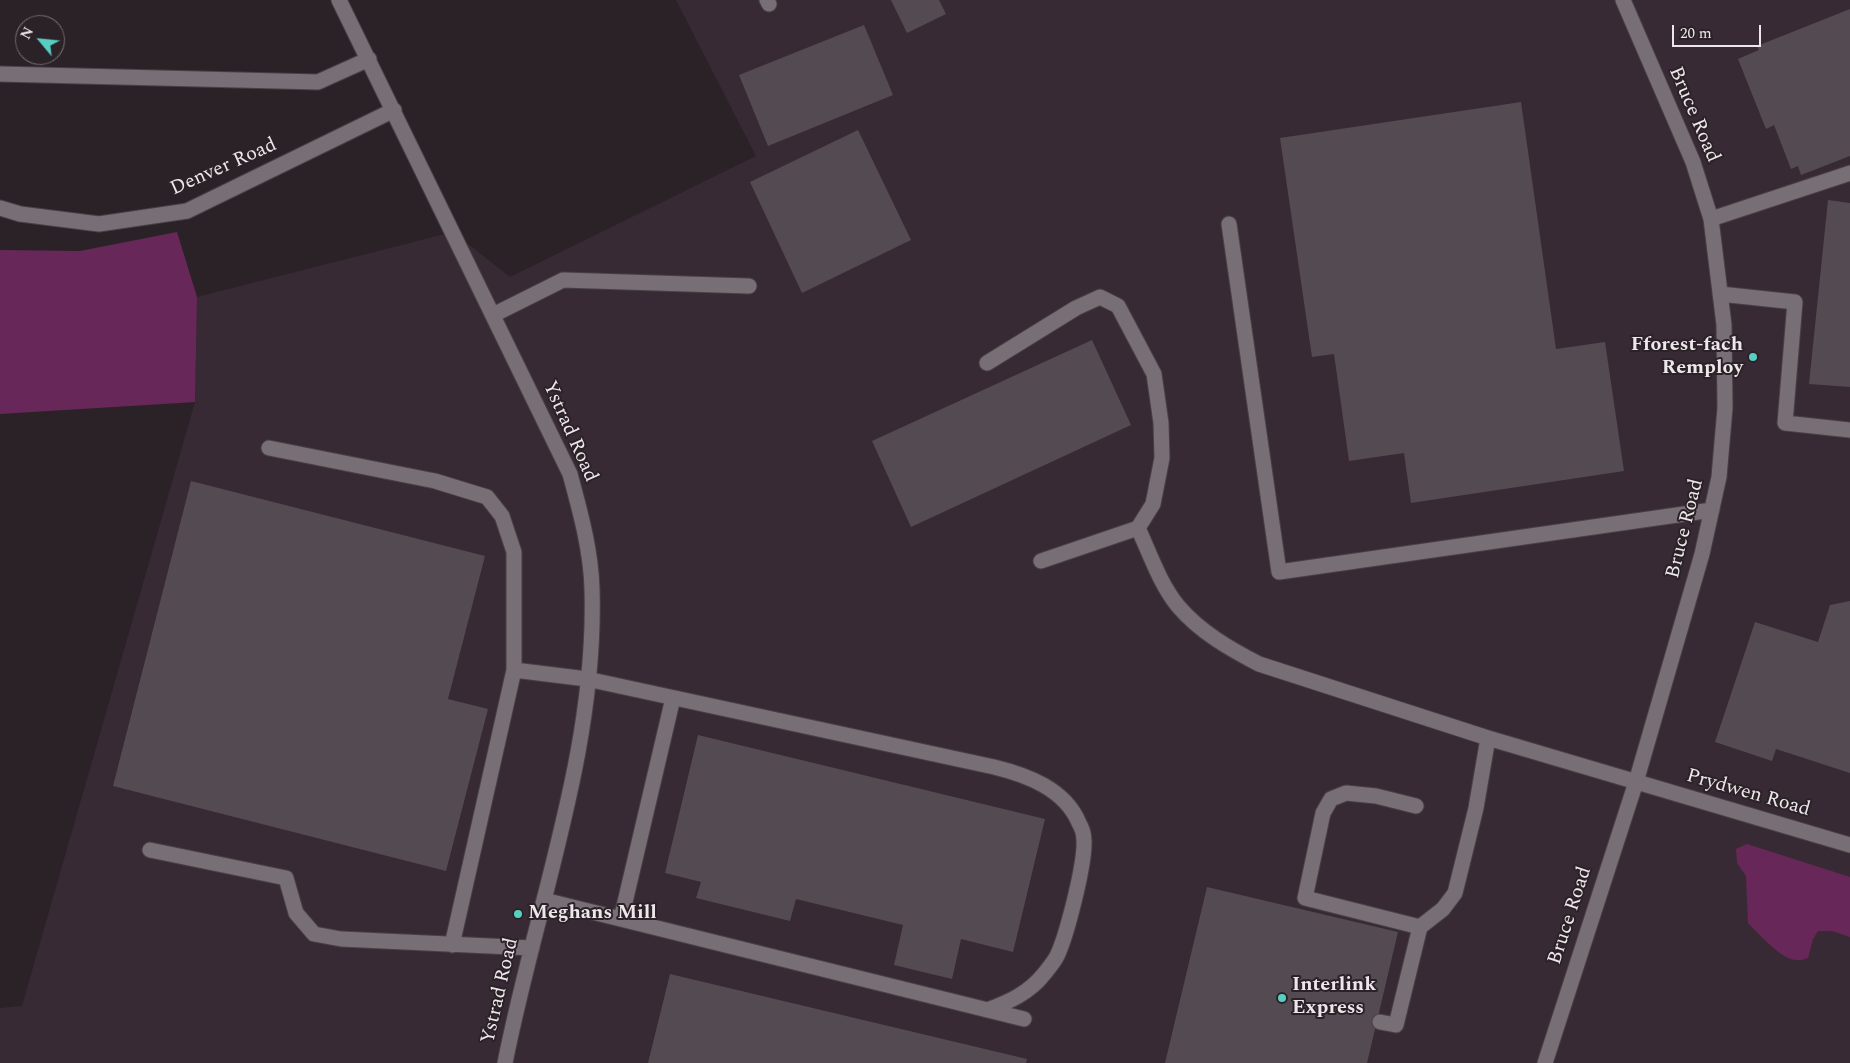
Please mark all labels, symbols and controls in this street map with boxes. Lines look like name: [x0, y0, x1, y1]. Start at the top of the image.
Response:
north arrow: [15, 15, 65, 65]
scale bar: [1675, 15, 1764, 47]
text: 20 m: [1680, 22, 1712, 45]
text: N: [15, 23, 39, 43]
street label: Bruce Road: [1662, 64, 1724, 166]
street label: Denver Road: [167, 134, 281, 202]
place label: Fforest-fach Remploy: [1631, 334, 1743, 381]
marker: Fforest-fach Remploy: [1747, 351, 1759, 363]
street label: Ystrad Road: [536, 378, 602, 486]
street label: Bruce Road: [1662, 477, 1710, 581]
street label: Prydwen Road: [1683, 765, 1813, 823]
street label: Bruce Road: [1544, 864, 1598, 968]
place label: Meghans Mill: [528, 902, 657, 926]
marker: Meghans Mill: [512, 908, 524, 920]
street label: Ystrad Road: [477, 936, 525, 1046]
place label: Interlink Express: [1292, 974, 1376, 1021]
marker: Interlink Express: [1276, 992, 1288, 1004]

